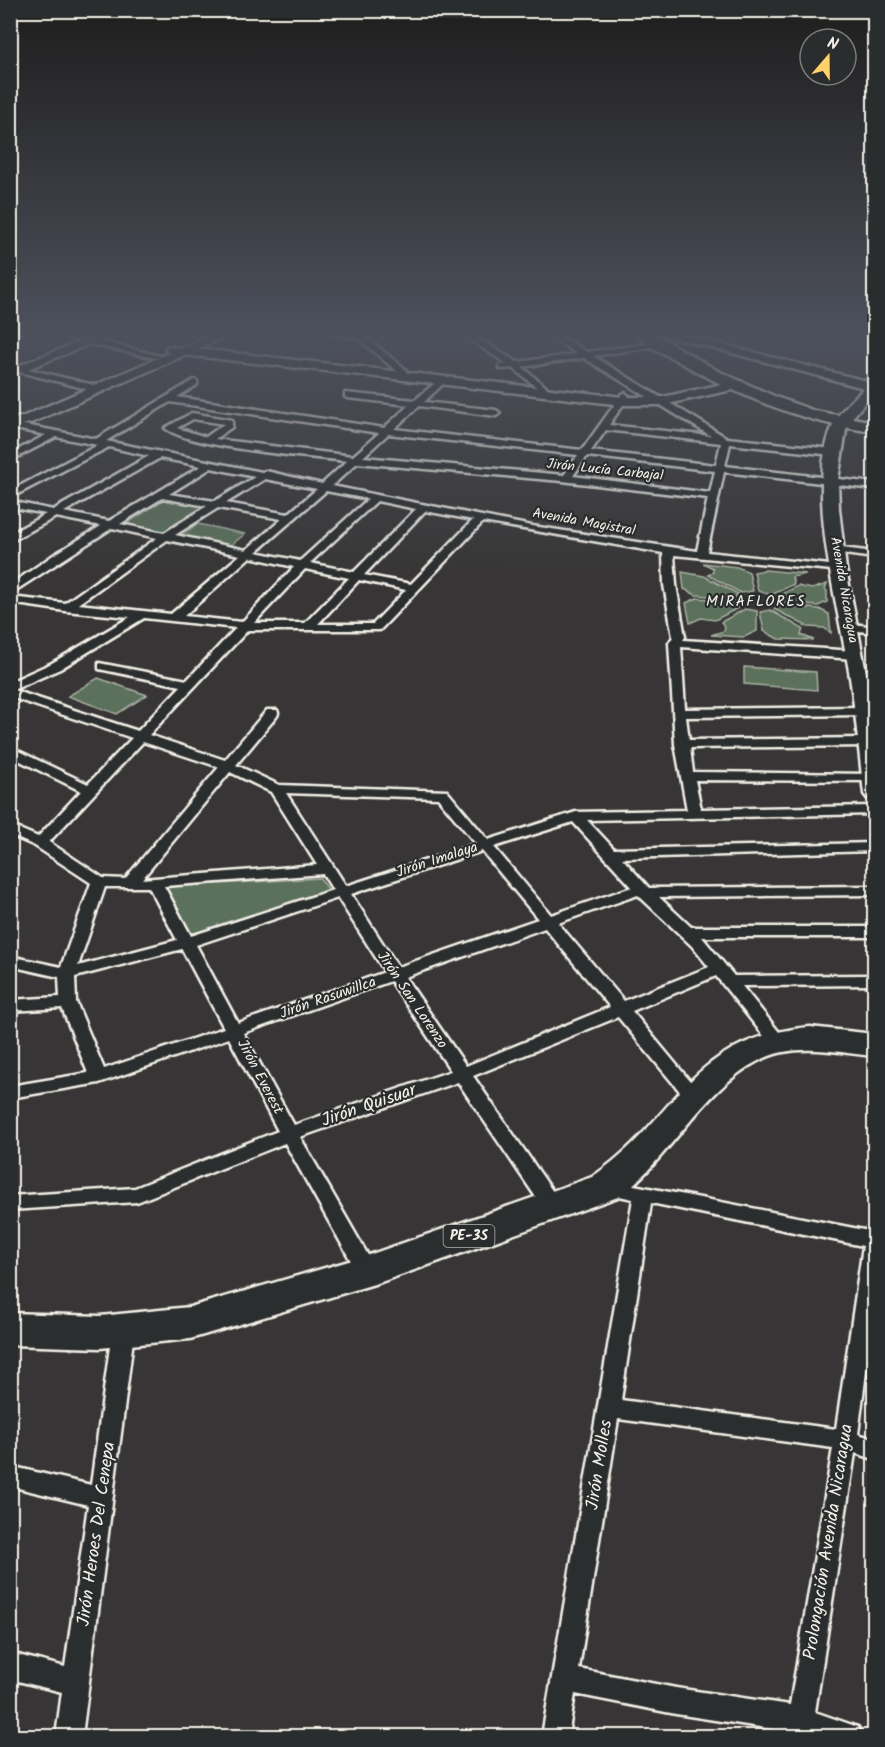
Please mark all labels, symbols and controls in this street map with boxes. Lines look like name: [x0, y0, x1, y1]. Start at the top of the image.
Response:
north arrow: [798, 27, 858, 87]
text: N: [824, 31, 842, 58]
street label: Jirón Lucía Carbajal: [546, 453, 665, 487]
street label: Avenida Magistral: [531, 502, 638, 542]
street label: Avenida Nicaragua: [824, 535, 864, 645]
district label: MIRAFLORES: [706, 590, 806, 614]
street label: Jirón Imalaya: [393, 835, 481, 885]
street label: Jirón San Lorenzo: [370, 946, 454, 1054]
street label: Jirón Rasuwillca: [277, 970, 379, 1026]
street label: Jirón Everest: [230, 1035, 290, 1119]
street label: Jirón Quisuar: [318, 1076, 421, 1136]
road number: PE-3S: [444, 1225, 494, 1247]
street label: Jirón Molles: [579, 1418, 621, 1512]
street label: Prolongación Avenida Nicaragua: [796, 1422, 862, 1662]
street label: Jirón Heroes Del Cenepa: [70, 1440, 124, 1628]

